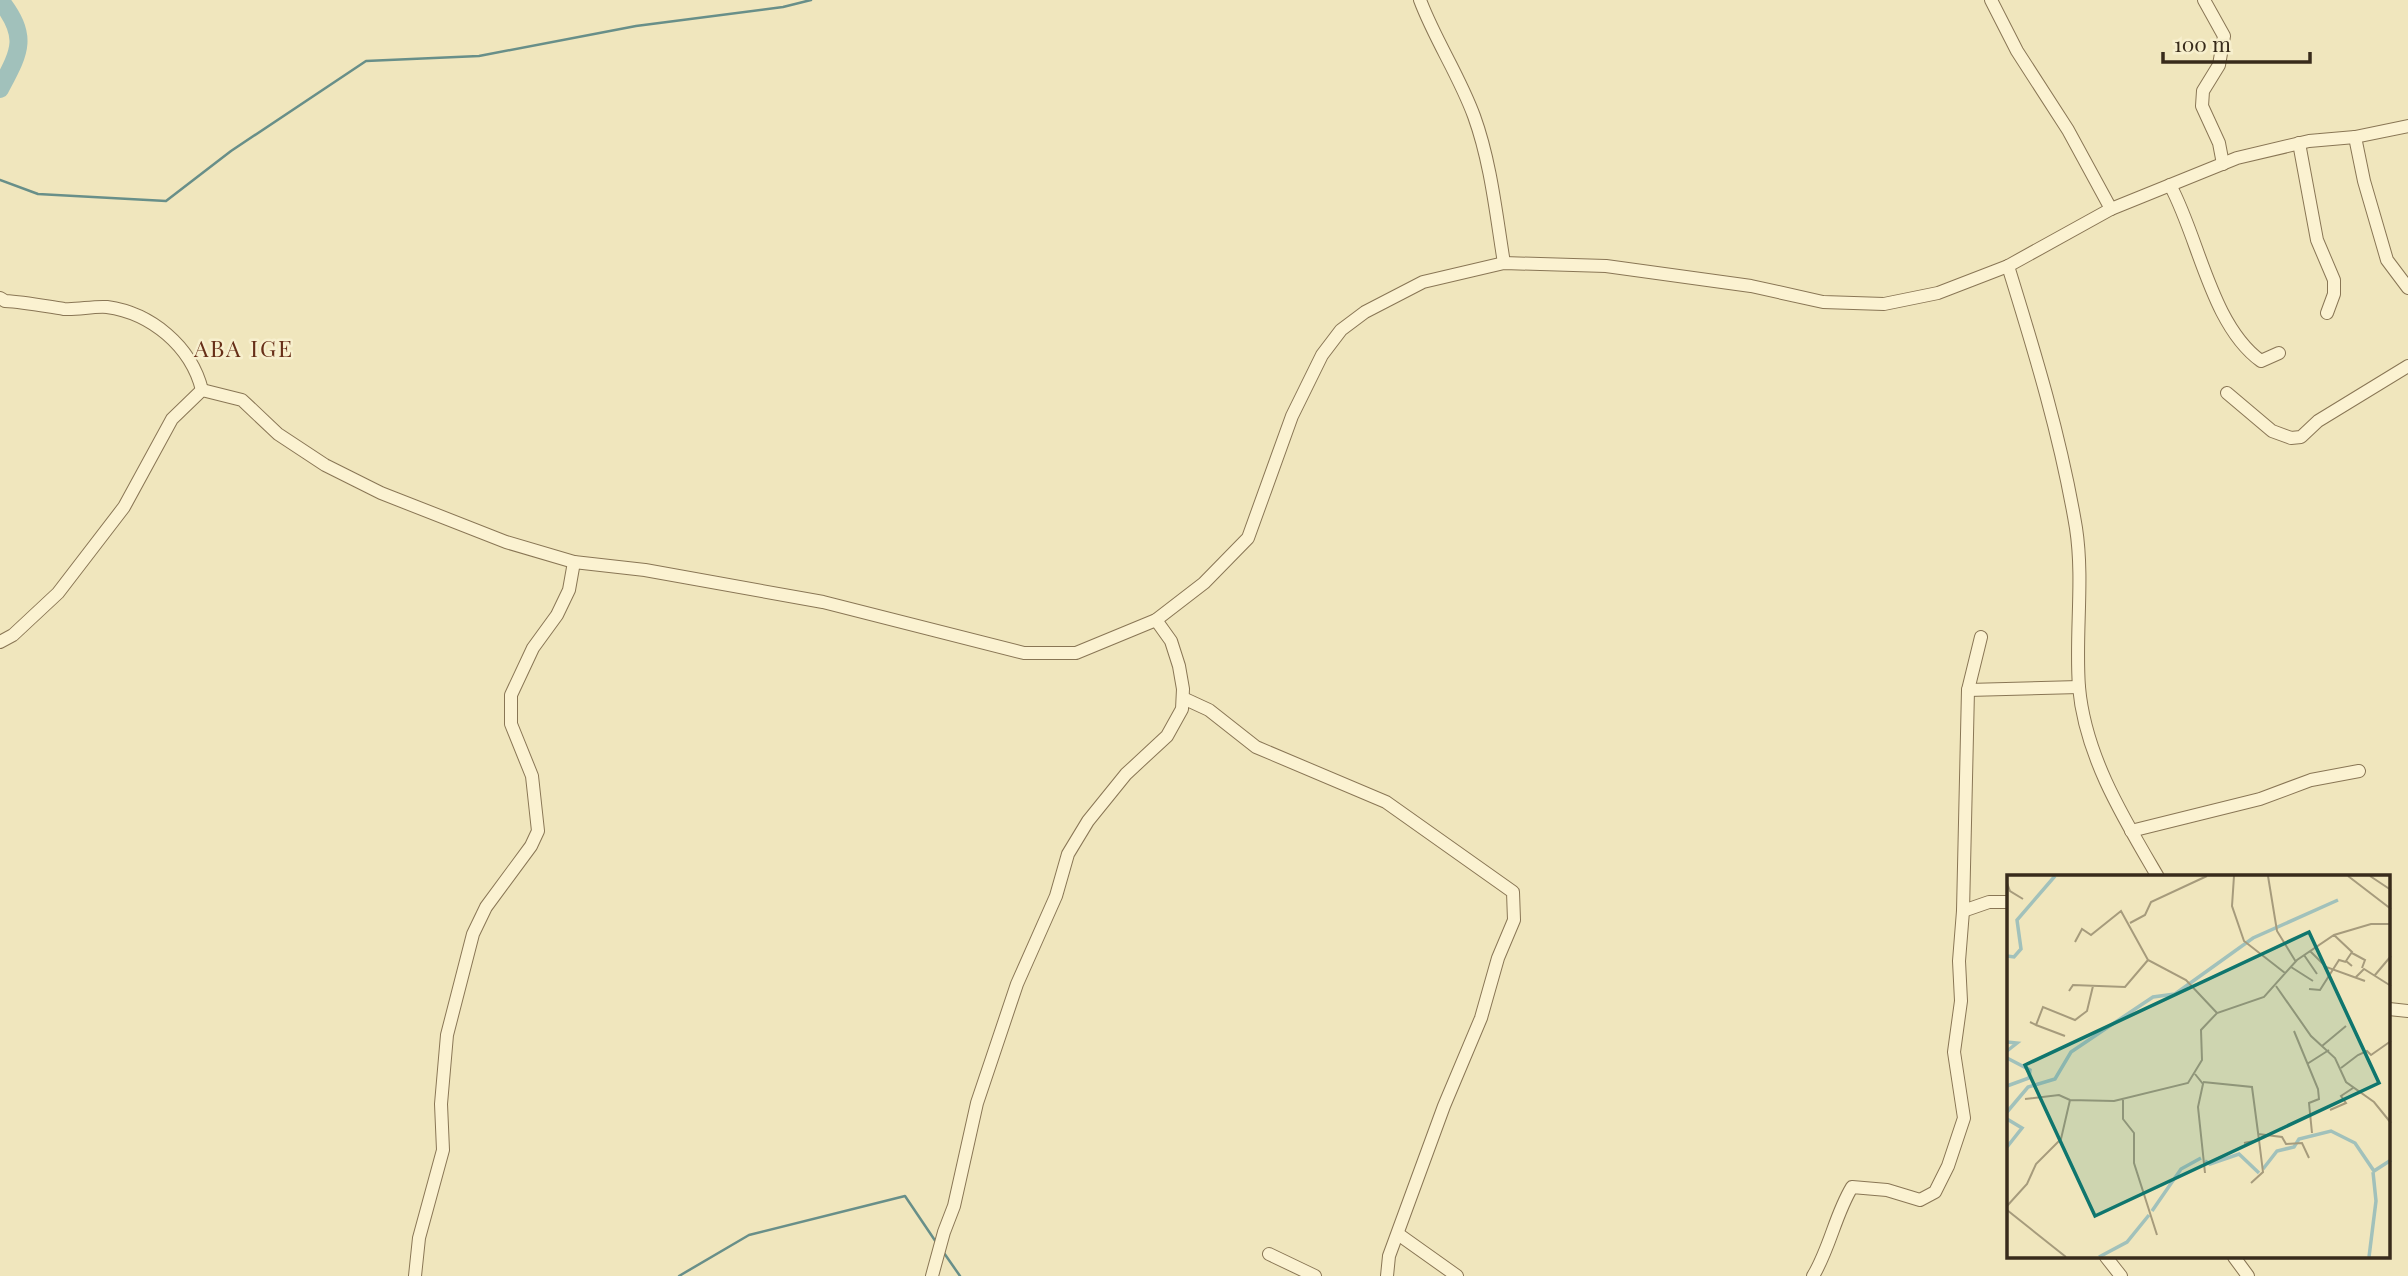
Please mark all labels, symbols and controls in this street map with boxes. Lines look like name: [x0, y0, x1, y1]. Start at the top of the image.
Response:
scale bar: [2163, 21, 2310, 65]
text: 100 m: [2174, 29, 2231, 57]
district label: ABA IGE: [193, 332, 294, 363]
inset map: [2007, 875, 2390, 1258]

